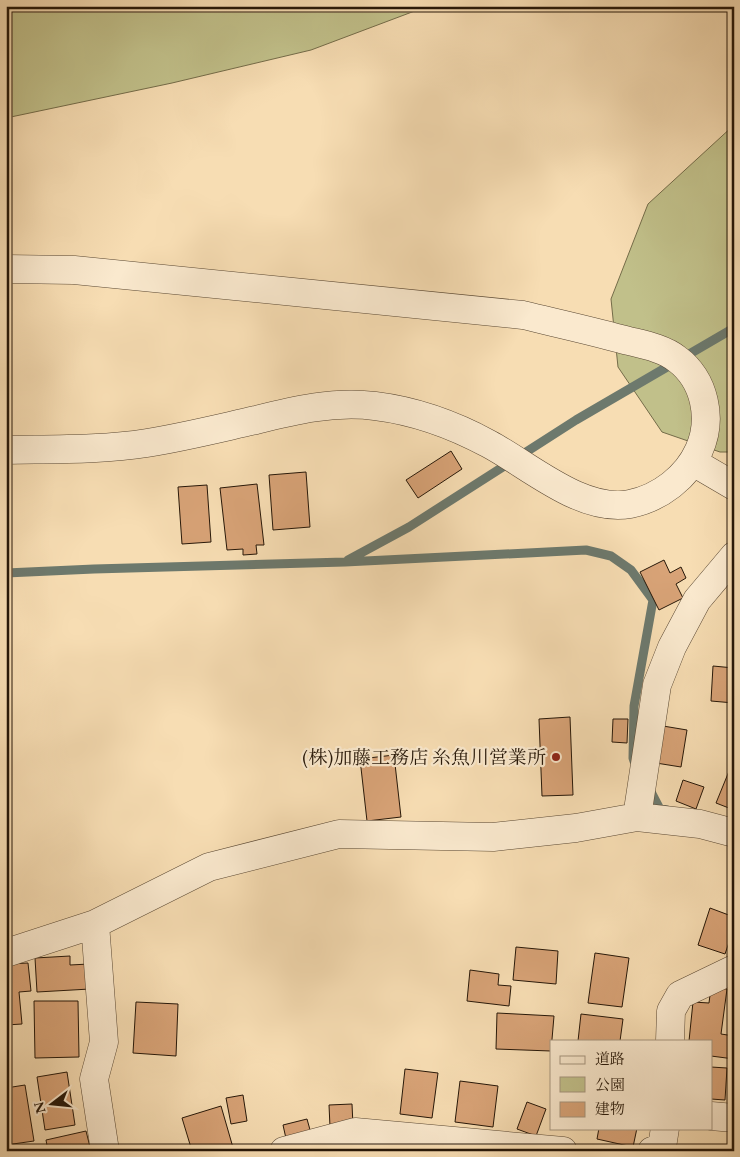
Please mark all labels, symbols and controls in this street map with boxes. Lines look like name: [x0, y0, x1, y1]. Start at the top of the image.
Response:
place label: (株)加藤工務店 糸魚川営業所: [302, 745, 546, 770]
marker: (株)加藤工務店 糸魚川営業所: [550, 751, 562, 763]
legend: [550, 1040, 712, 1130]
text: 道路: [595, 1049, 625, 1068]
text: 公園: [595, 1075, 625, 1094]
north arrow: [28, 1080, 78, 1130]
text: N: [29, 1099, 50, 1116]
text: 建物: [595, 1099, 625, 1118]

